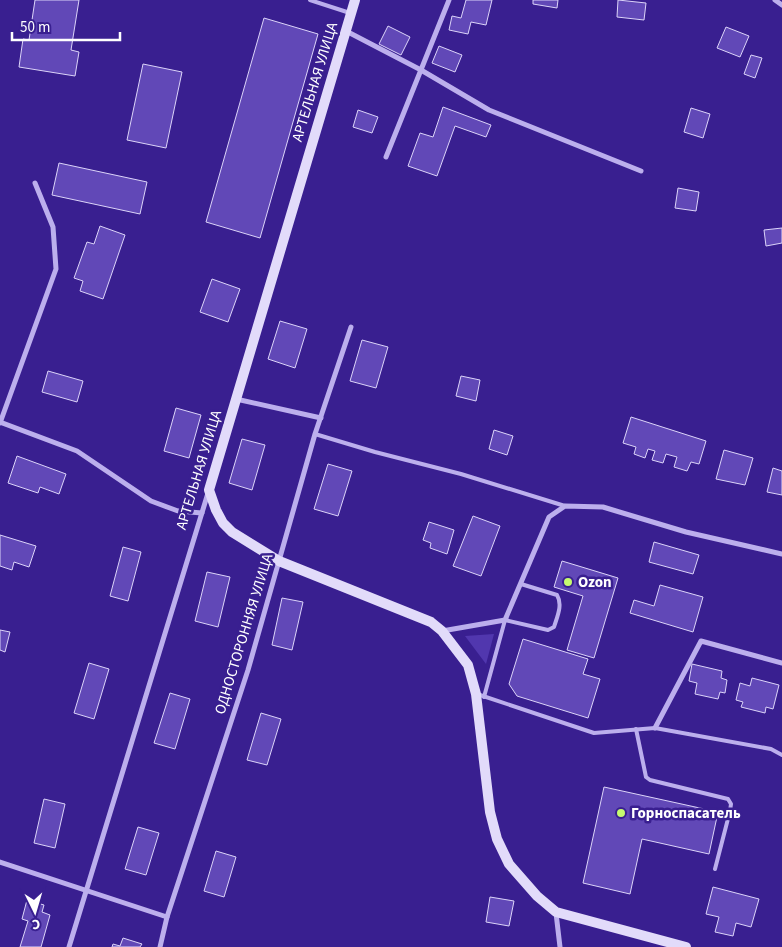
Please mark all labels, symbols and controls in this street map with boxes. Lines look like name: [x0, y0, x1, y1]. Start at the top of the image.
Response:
scale bar: [12, 10, 120, 42]
text: 50 m: [20, 17, 50, 38]
street label: АРТЕЛЬНАЯ УЛИЦА: [287, 19, 343, 144]
street label: АРТЕЛЬНАЯ УЛИЦА: [171, 407, 227, 532]
street label: ОДНОСТОРОННЯЯ УЛИЦА: [210, 550, 279, 717]
place label: Ozon: [578, 572, 612, 593]
marker: Ozon: [562, 576, 574, 588]
place label: Горноспасатель: [631, 803, 741, 824]
marker: Горноспасатель: [615, 807, 627, 819]
north arrow: [10, 887, 60, 937]
text: С: [31, 914, 41, 934]

